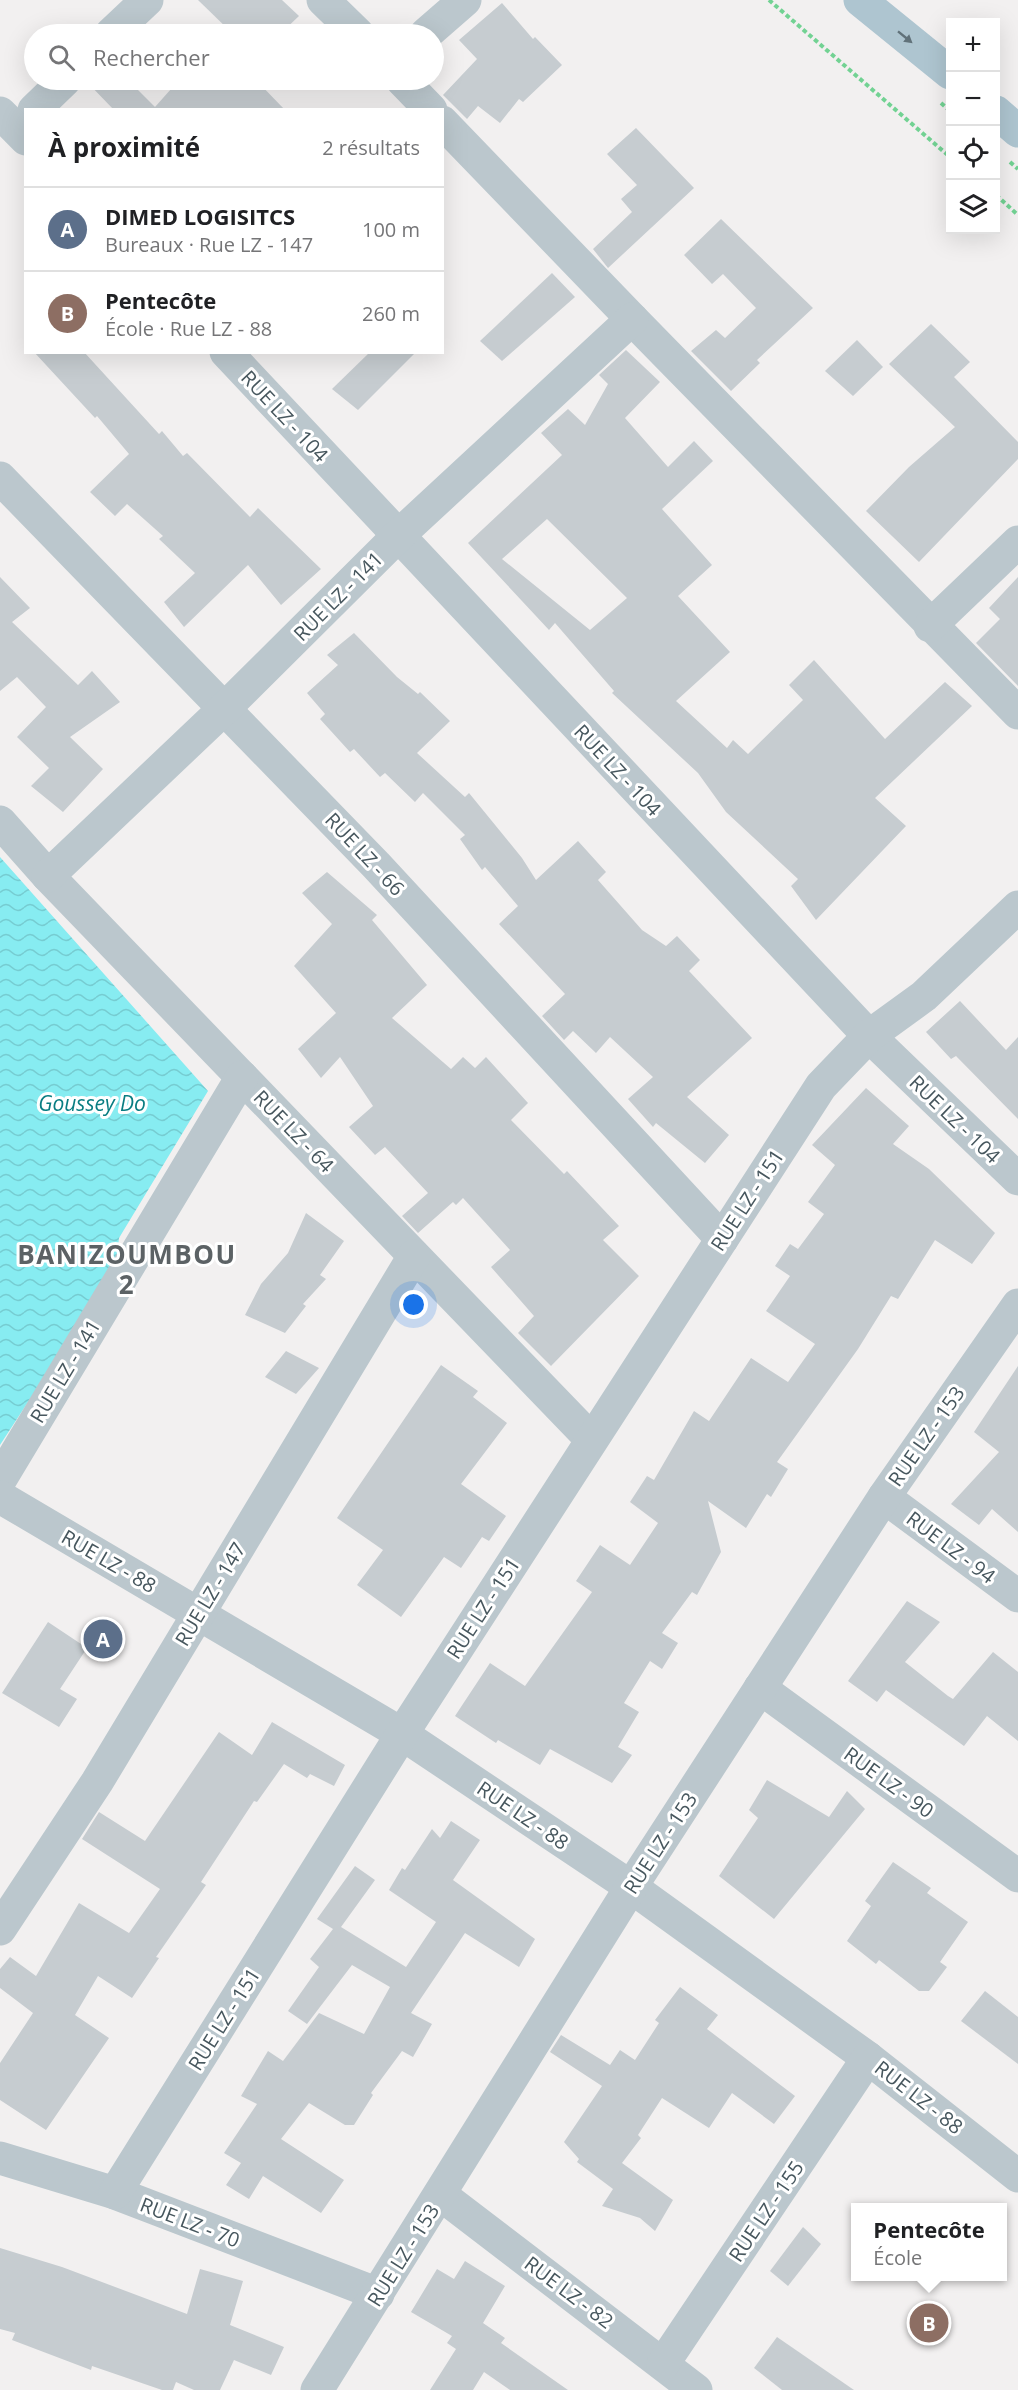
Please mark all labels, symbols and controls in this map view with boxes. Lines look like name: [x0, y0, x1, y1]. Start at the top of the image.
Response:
map controls: [946, 18, 1000, 234]
button: +: [946, 18, 1000, 72]
search box: [24, 24, 444, 90]
one-way arrow: [897, 30, 913, 43]
icon: search: [45, 41, 78, 74]
text: Rechercher: [93, 42, 210, 72]
button: −: [946, 72, 1000, 126]
button: locate: [946, 126, 1000, 180]
text: À proximité: [48, 129, 200, 165]
text: 2 résultats: [322, 134, 420, 161]
button: layers: [946, 180, 1000, 234]
text: DIMED LOGISITCS: [105, 201, 295, 231]
text: A: [61, 216, 74, 243]
text: 100 m: [362, 216, 420, 243]
text: Bureaux · Rue LZ - 147: [105, 231, 313, 258]
text: Pentecôte: [105, 285, 216, 315]
text: B: [61, 300, 74, 327]
text: 260 m: [362, 300, 420, 327]
text: École · Rue LZ - 88: [105, 315, 272, 342]
street label: RUE LZ - 104: [235, 364, 335, 468]
street label: RUE LZ - 141: [287, 545, 389, 647]
street label: RUE LZ - 104: [568, 718, 668, 822]
street label: RUE LZ - 66: [319, 806, 411, 902]
street label: RUE LZ - 104: [904, 1069, 1007, 1169]
street label: RUE LZ - 64: [248, 1084, 341, 1178]
water label: Goussey Do: [38, 1089, 146, 1117]
street label: RUE LZ - 151: [704, 1144, 790, 1256]
district label: BANIZOUMBOU 2: [17, 1236, 237, 1302]
your location: [399, 1290, 428, 1319]
street label: RUE LZ - 141: [23, 1314, 107, 1428]
street label: RUE LZ - 153: [882, 1381, 970, 1491]
street label: RUE LZ - 94: [901, 1505, 1001, 1590]
street label: RUE LZ - 88: [57, 1523, 161, 1599]
street label: RUE LZ - 147: [168, 1537, 252, 1651]
street label: RUE LZ - 151: [440, 1552, 526, 1664]
pin: A: [84, 1616, 122, 1662]
street label: RUE LZ - 90: [839, 1740, 939, 1824]
street label: RUE LZ - 88: [472, 1774, 574, 1856]
street label: RUE LZ - 153: [617, 1787, 703, 1899]
street label: RUE LZ - 151: [182, 1963, 266, 2075]
street label: RUE LZ - 88: [869, 2054, 969, 2140]
street label: RUE LZ - 155: [722, 2155, 810, 2267]
street label: RUE LZ - 70: [136, 2191, 244, 2253]
street label: RUE LZ - 153: [361, 2199, 445, 2311]
popup: [851, 2203, 1007, 2281]
text: Pentecôte: [873, 2214, 985, 2244]
text: École: [873, 2244, 922, 2271]
street label: RUE LZ - 82: [519, 2250, 619, 2334]
pin: B: [910, 2300, 948, 2346]

